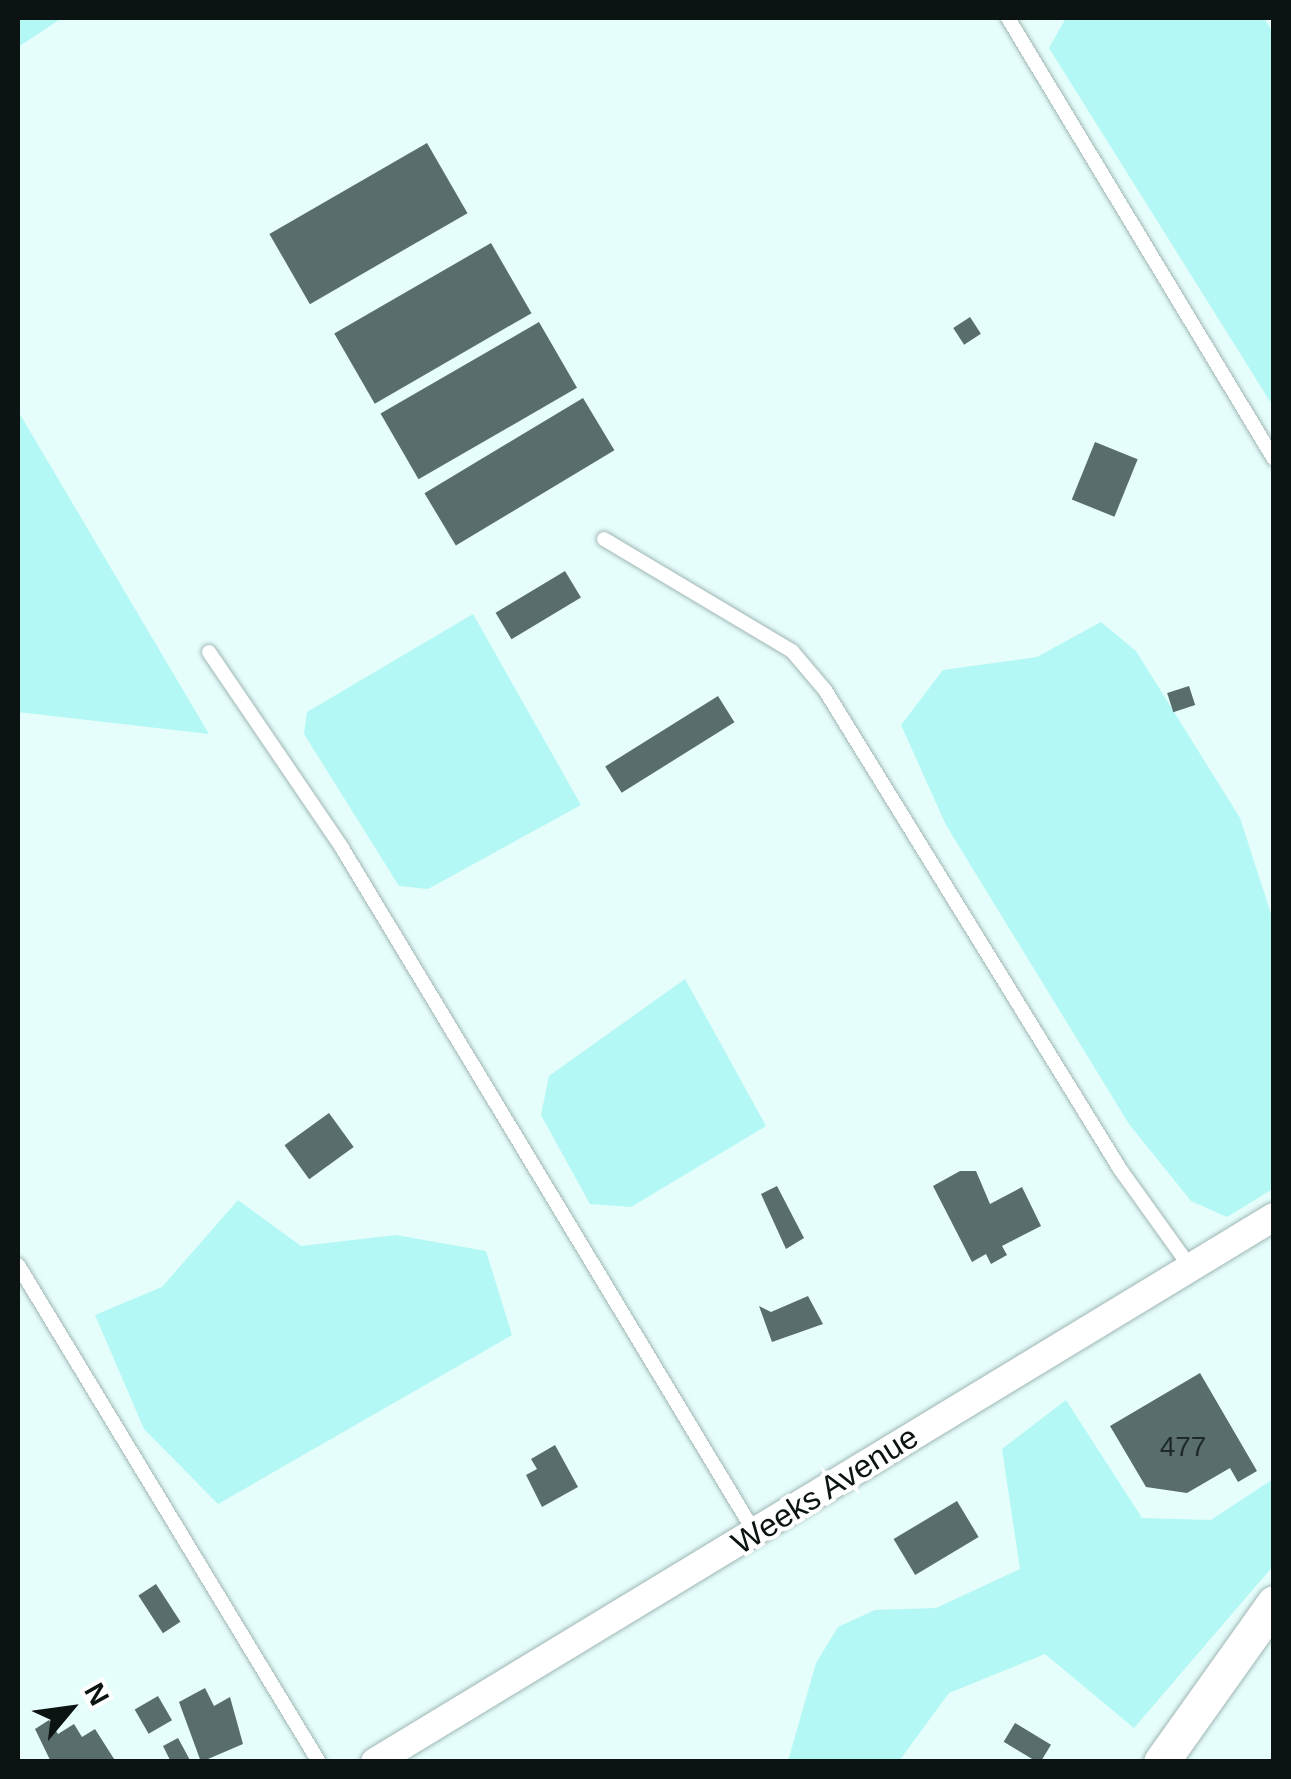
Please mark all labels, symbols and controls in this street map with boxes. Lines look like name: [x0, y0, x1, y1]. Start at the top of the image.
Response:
street label: Weeks Avenue: [724, 1417, 926, 1563]
house number: 477: [1160, 1430, 1206, 1464]
north arrow: [20, 1659, 120, 1759]
text: N: [78, 1678, 115, 1711]

